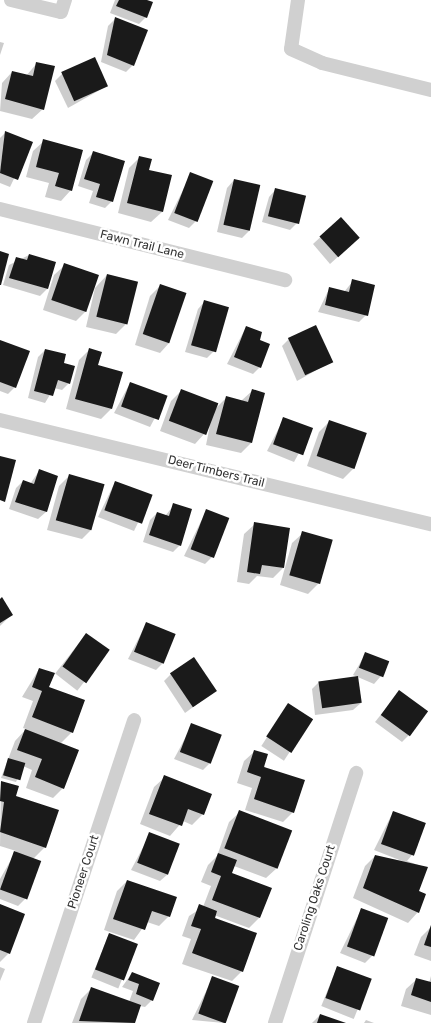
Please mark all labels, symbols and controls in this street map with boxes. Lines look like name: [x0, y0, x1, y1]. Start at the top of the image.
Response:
street label: Fawn Trail Lane: [98, 228, 186, 262]
street label: Deer Timbers Trail: [166, 453, 266, 491]
street label: Pioneer Court: [65, 833, 103, 911]
street label: Caroling Oaks Court: [291, 843, 339, 953]

